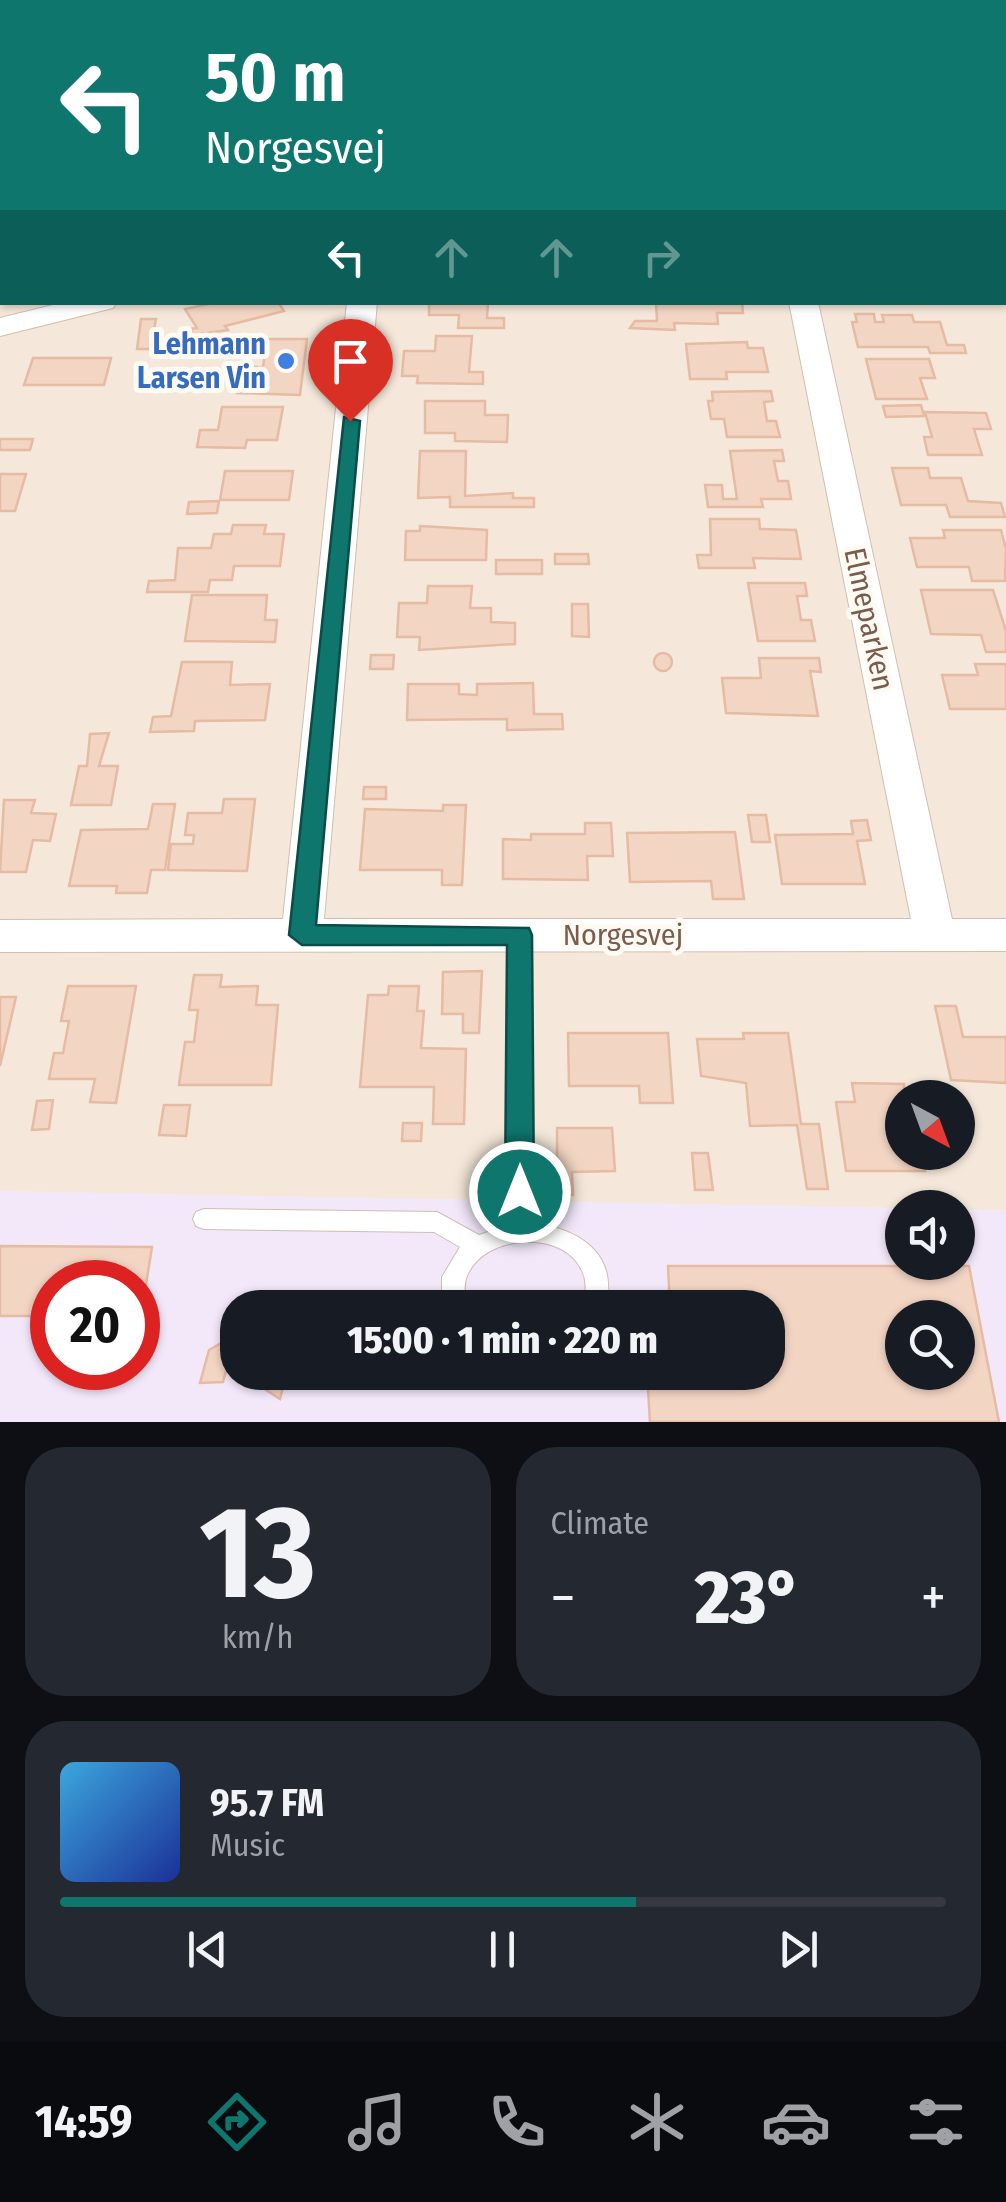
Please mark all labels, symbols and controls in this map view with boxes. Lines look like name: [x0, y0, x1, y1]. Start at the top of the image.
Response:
text: 50 m: [205, 36, 346, 120]
icon: left: [40, 40, 170, 170]
text: Norgesvej: [205, 121, 386, 175]
icon: left: [319, 230, 374, 285]
icon: ahead: [424, 230, 479, 285]
icon: ahead: [529, 230, 584, 285]
icon: right: [634, 230, 689, 285]
pin: [308, 319, 393, 422]
place label: Lehmann Larsen Vin: [137, 326, 266, 396]
icon: arrive: [323, 334, 378, 389]
marker: Lehmann Larsen Vin: [275, 350, 297, 372]
street label: Elmeparken: [836, 544, 902, 694]
street label: Norgesvej: [563, 917, 683, 953]
north arrow: [885, 1080, 975, 1170]
map controls: [885, 1080, 975, 1390]
position arrow: [468, 1140, 572, 1244]
button: sound: [885, 1190, 975, 1280]
speed limit sign: 20: [30, 1260, 160, 1390]
button: search: [885, 1300, 975, 1390]
text: 15:00 · 1 min · 220 m: [347, 1317, 658, 1363]
text: 13: [200, 1475, 316, 1631]
text: Climate: [551, 1504, 649, 1542]
text: 23°: [695, 1553, 801, 1643]
text: −: [551, 1565, 575, 1631]
text: +: [921, 1565, 946, 1631]
text: km/h: [222, 1618, 293, 1656]
text: 95.7 FM: [210, 1780, 324, 1826]
text: Music: [210, 1826, 285, 1864]
icon: previous: [180, 1922, 235, 1977]
icon: pause: [475, 1922, 530, 1977]
icon: next: [771, 1922, 826, 1977]
icon: directions: [202, 2087, 272, 2157]
icon: music: [342, 2087, 412, 2157]
icon: phone: [482, 2087, 552, 2157]
icon: climate: [622, 2087, 692, 2157]
icon: car: [761, 2087, 831, 2157]
icon: filters: [901, 2087, 971, 2157]
text: 14:59: [35, 2095, 132, 2149]

